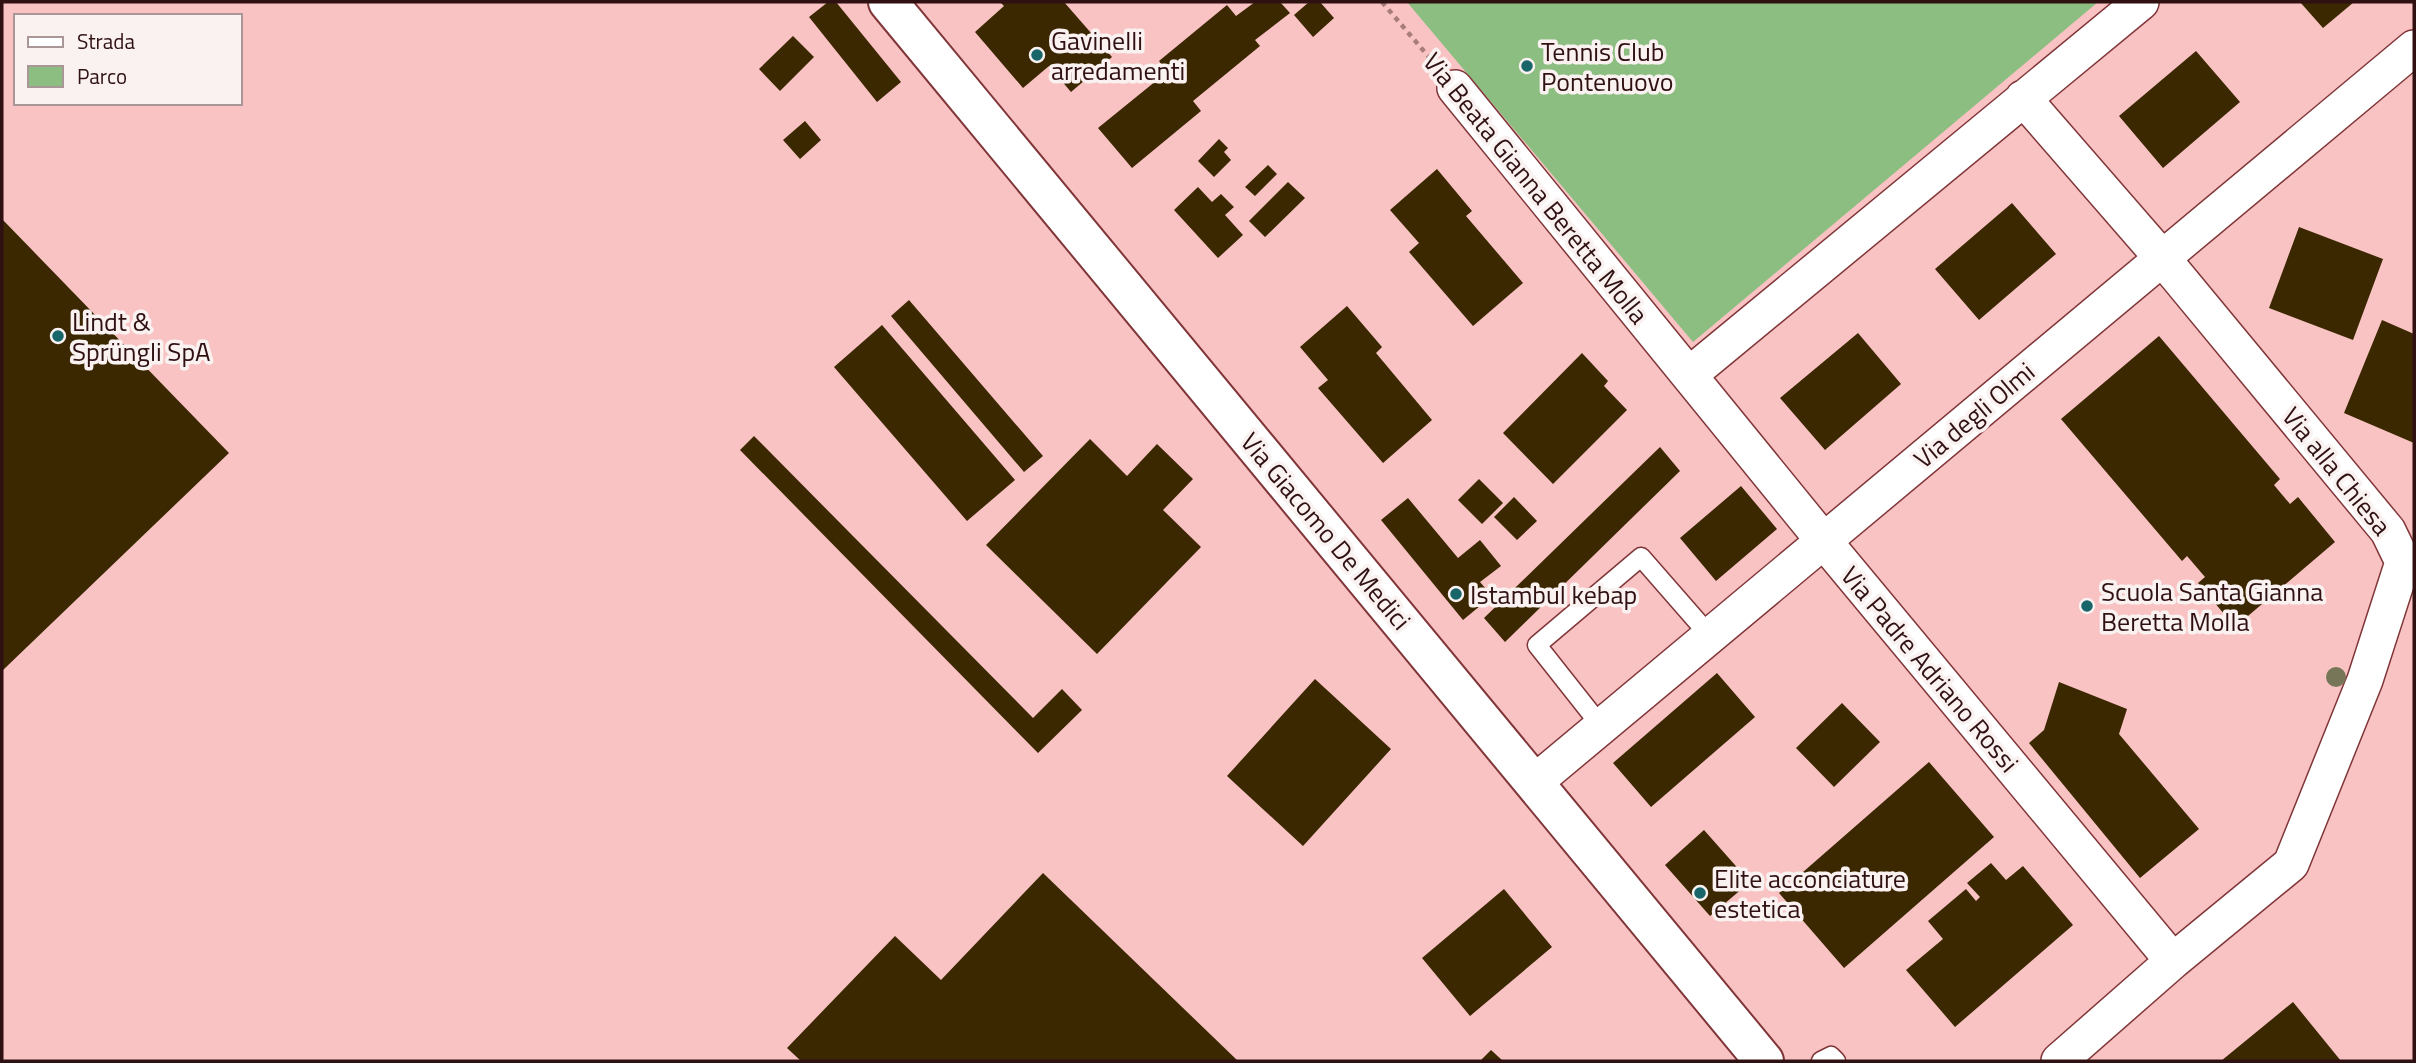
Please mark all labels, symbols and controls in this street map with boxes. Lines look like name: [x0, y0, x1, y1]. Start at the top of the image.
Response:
legend: [14, 14, 242, 105]
place label: Gavinelli arredamenti: [1051, 21, 1185, 90]
text: Strada: [77, 25, 135, 57]
place label: Tennis Club Pontenuovo: [1541, 32, 1673, 101]
street label: Via Beata Gianna Beretta Molla: [1414, 44, 1658, 332]
marker: Gavinelli arredamenti: [1029, 47, 1045, 63]
marker: Tennis Club Pontenuovo: [1519, 58, 1535, 74]
text: Parco: [77, 60, 127, 92]
place label: Lindt & Sprüngli SpA: [72, 302, 210, 371]
marker: Lindt & Sprüngli SpA: [50, 328, 66, 344]
street label: Via degli Olmi: [1905, 353, 2043, 477]
street label: Via alla Chiesa: [2273, 398, 2401, 544]
street label: Via Giacomo De Medici: [1232, 424, 1420, 638]
street label: Via Padre Adriano Rossi: [1832, 557, 2028, 781]
place label: Scuola Santa Gianna Beretta Molla: [2101, 572, 2323, 641]
place label: Istambul kebap: [1470, 575, 1637, 614]
marker: Istambul kebap: [1448, 586, 1464, 602]
marker: Scuola Santa Gianna Beretta Molla: [2079, 598, 2095, 614]
place label: Elite acconciature estetica: [1714, 859, 1906, 928]
marker: Elite acconciature estetica: [1692, 885, 1708, 901]

